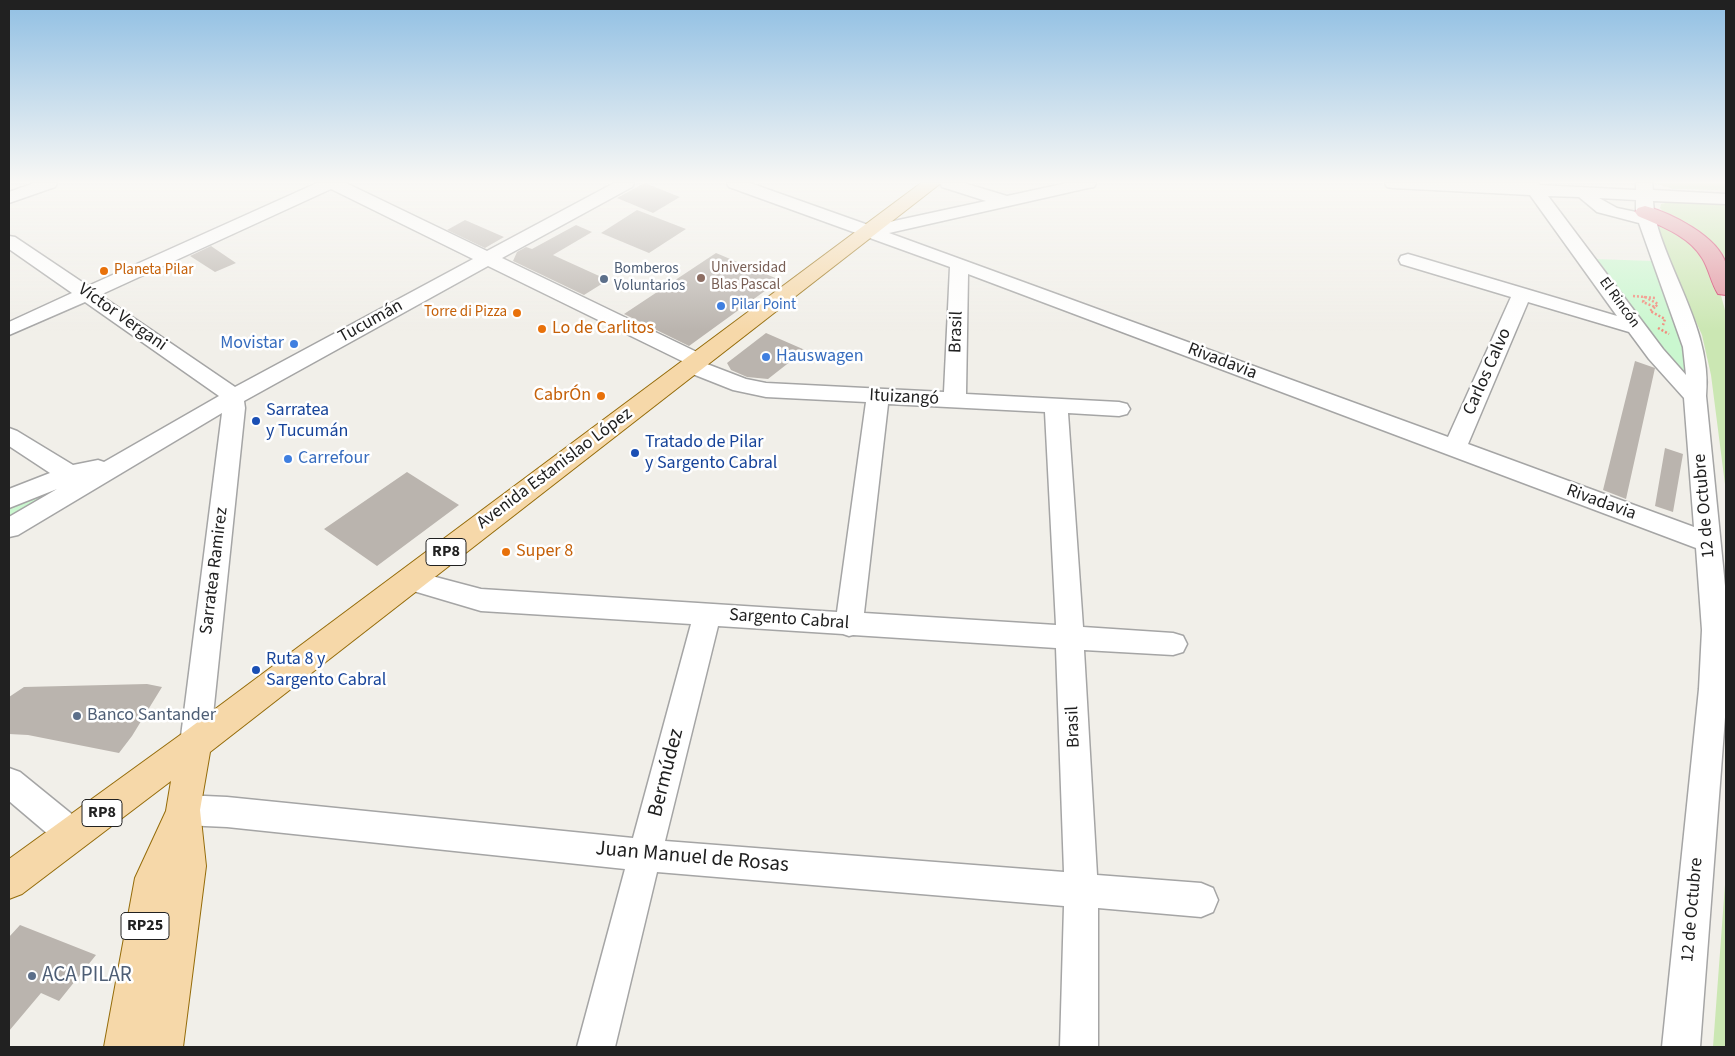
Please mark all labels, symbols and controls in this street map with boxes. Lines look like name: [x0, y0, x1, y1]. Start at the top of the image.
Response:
place label: Universidad Blas Pascal: [711, 260, 786, 295]
place label: Bomberos Voluntarios: [614, 261, 685, 296]
place label: Planeta Pilar: [114, 262, 193, 280]
marker: Planeta Pilar: [98, 265, 110, 277]
marker: Universidad Blas Pascal: [695, 272, 707, 284]
marker: Bomberos Voluntarios: [598, 273, 610, 285]
street label: El Rincón: [1595, 274, 1643, 332]
street label: Víctor Vergani: [73, 279, 171, 357]
street label: Tucumán: [335, 295, 407, 349]
place label: Pilar Point: [731, 297, 796, 315]
marker: Pilar Point: [715, 300, 727, 312]
place label: Torre di Pizza: [424, 304, 507, 322]
marker: Torre di Pizza: [511, 307, 523, 319]
street label: Brasil: [945, 311, 969, 353]
place label: Lo de Carlitos: [552, 318, 654, 340]
marker: Lo de Carlitos: [536, 323, 548, 335]
street label: Carlos Calvo: [1459, 325, 1517, 419]
place label: Movistar: [220, 333, 284, 355]
marker: Movistar: [288, 338, 300, 350]
street label: Rivadavia: [1184, 339, 1260, 385]
place label: Hauswagen: [776, 346, 864, 368]
marker: Hauswagen: [760, 351, 772, 363]
place label: CabrÓn: [534, 385, 591, 407]
street label: Ituizangó: [869, 385, 939, 411]
marker: CabrÓn: [595, 390, 607, 402]
place label: Sarratea y Tucumán: [266, 400, 348, 442]
street label: Avenida Estanislao López: [473, 404, 637, 534]
marker: Sarratea y Tucumán: [250, 415, 262, 427]
place label: Tratado de Pilar y Sargento Cabral: [645, 432, 777, 474]
marker: Tratado de Pilar y Sargento Cabral: [629, 447, 641, 459]
place label: Carrefour: [298, 448, 369, 470]
marker: Carrefour: [282, 453, 294, 465]
street label: 12 de Octubre: [1690, 453, 1720, 559]
street label: Rivadavia: [1563, 480, 1639, 526]
street label: Sarratea Ramirez: [196, 506, 234, 636]
road number: RP8: [426, 538, 466, 566]
place label: Super 8: [516, 541, 573, 563]
marker: Super 8: [500, 546, 512, 558]
street label: Sargento Cabral: [728, 605, 850, 635]
place label: Ruta 8 y Sargento Cabral: [266, 649, 386, 692]
marker: Ruta 8 y Sargento Cabral: [250, 664, 262, 676]
place label: Banco Santander: [87, 705, 216, 727]
street label: Brasil: [1062, 706, 1086, 748]
marker: Banco Santander: [71, 710, 83, 722]
street label: Bermúdez: [644, 726, 690, 820]
road number: RP8: [82, 800, 122, 826]
street label: Juan Manuel de Rosas: [594, 837, 790, 879]
street label: 12 de Octubre: [1678, 857, 1708, 963]
road number: RP25: [121, 912, 169, 939]
place label: ACA PILAR: [42, 963, 132, 989]
marker: ACA PILAR: [26, 970, 38, 982]

